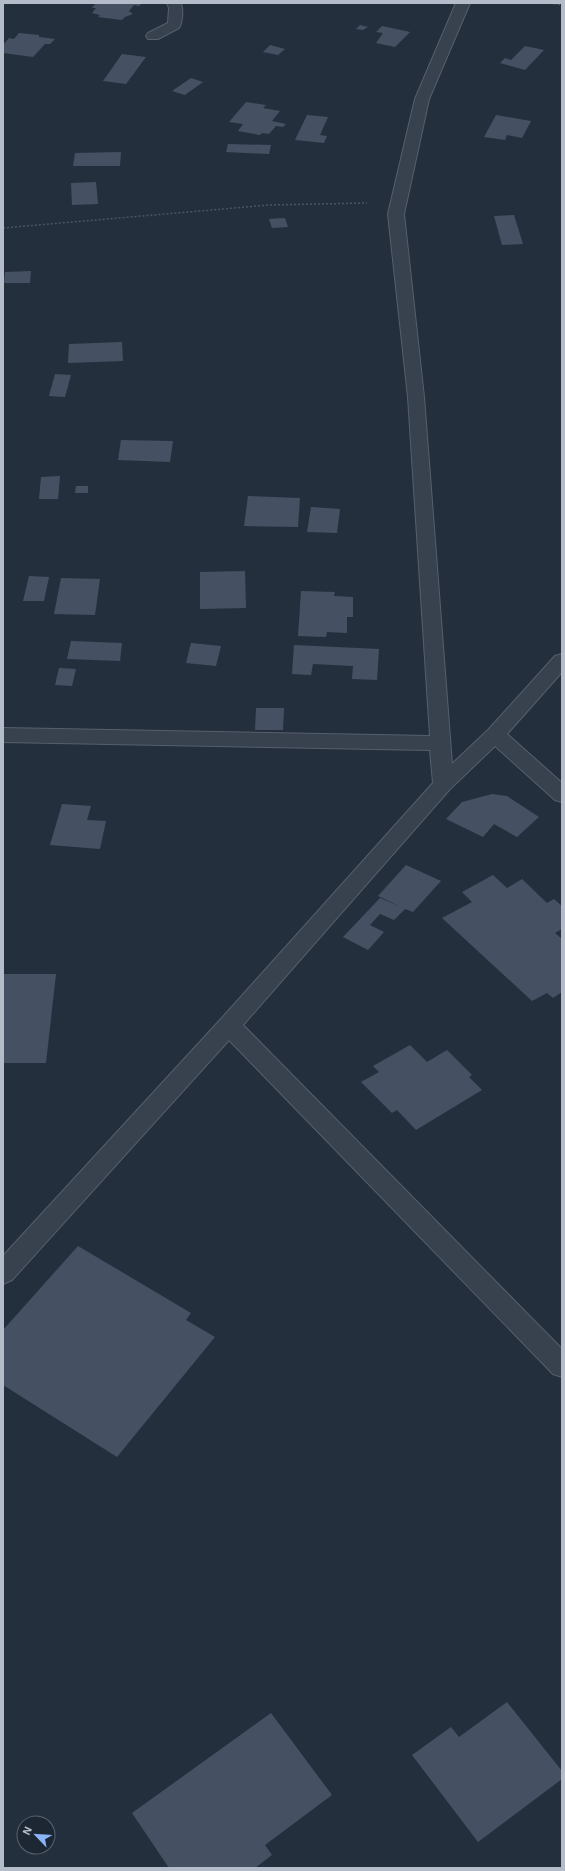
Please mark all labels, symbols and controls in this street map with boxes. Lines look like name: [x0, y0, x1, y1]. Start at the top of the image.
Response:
north arrow: [16, 1815, 56, 1855]
text: N: [19, 1824, 34, 1837]

